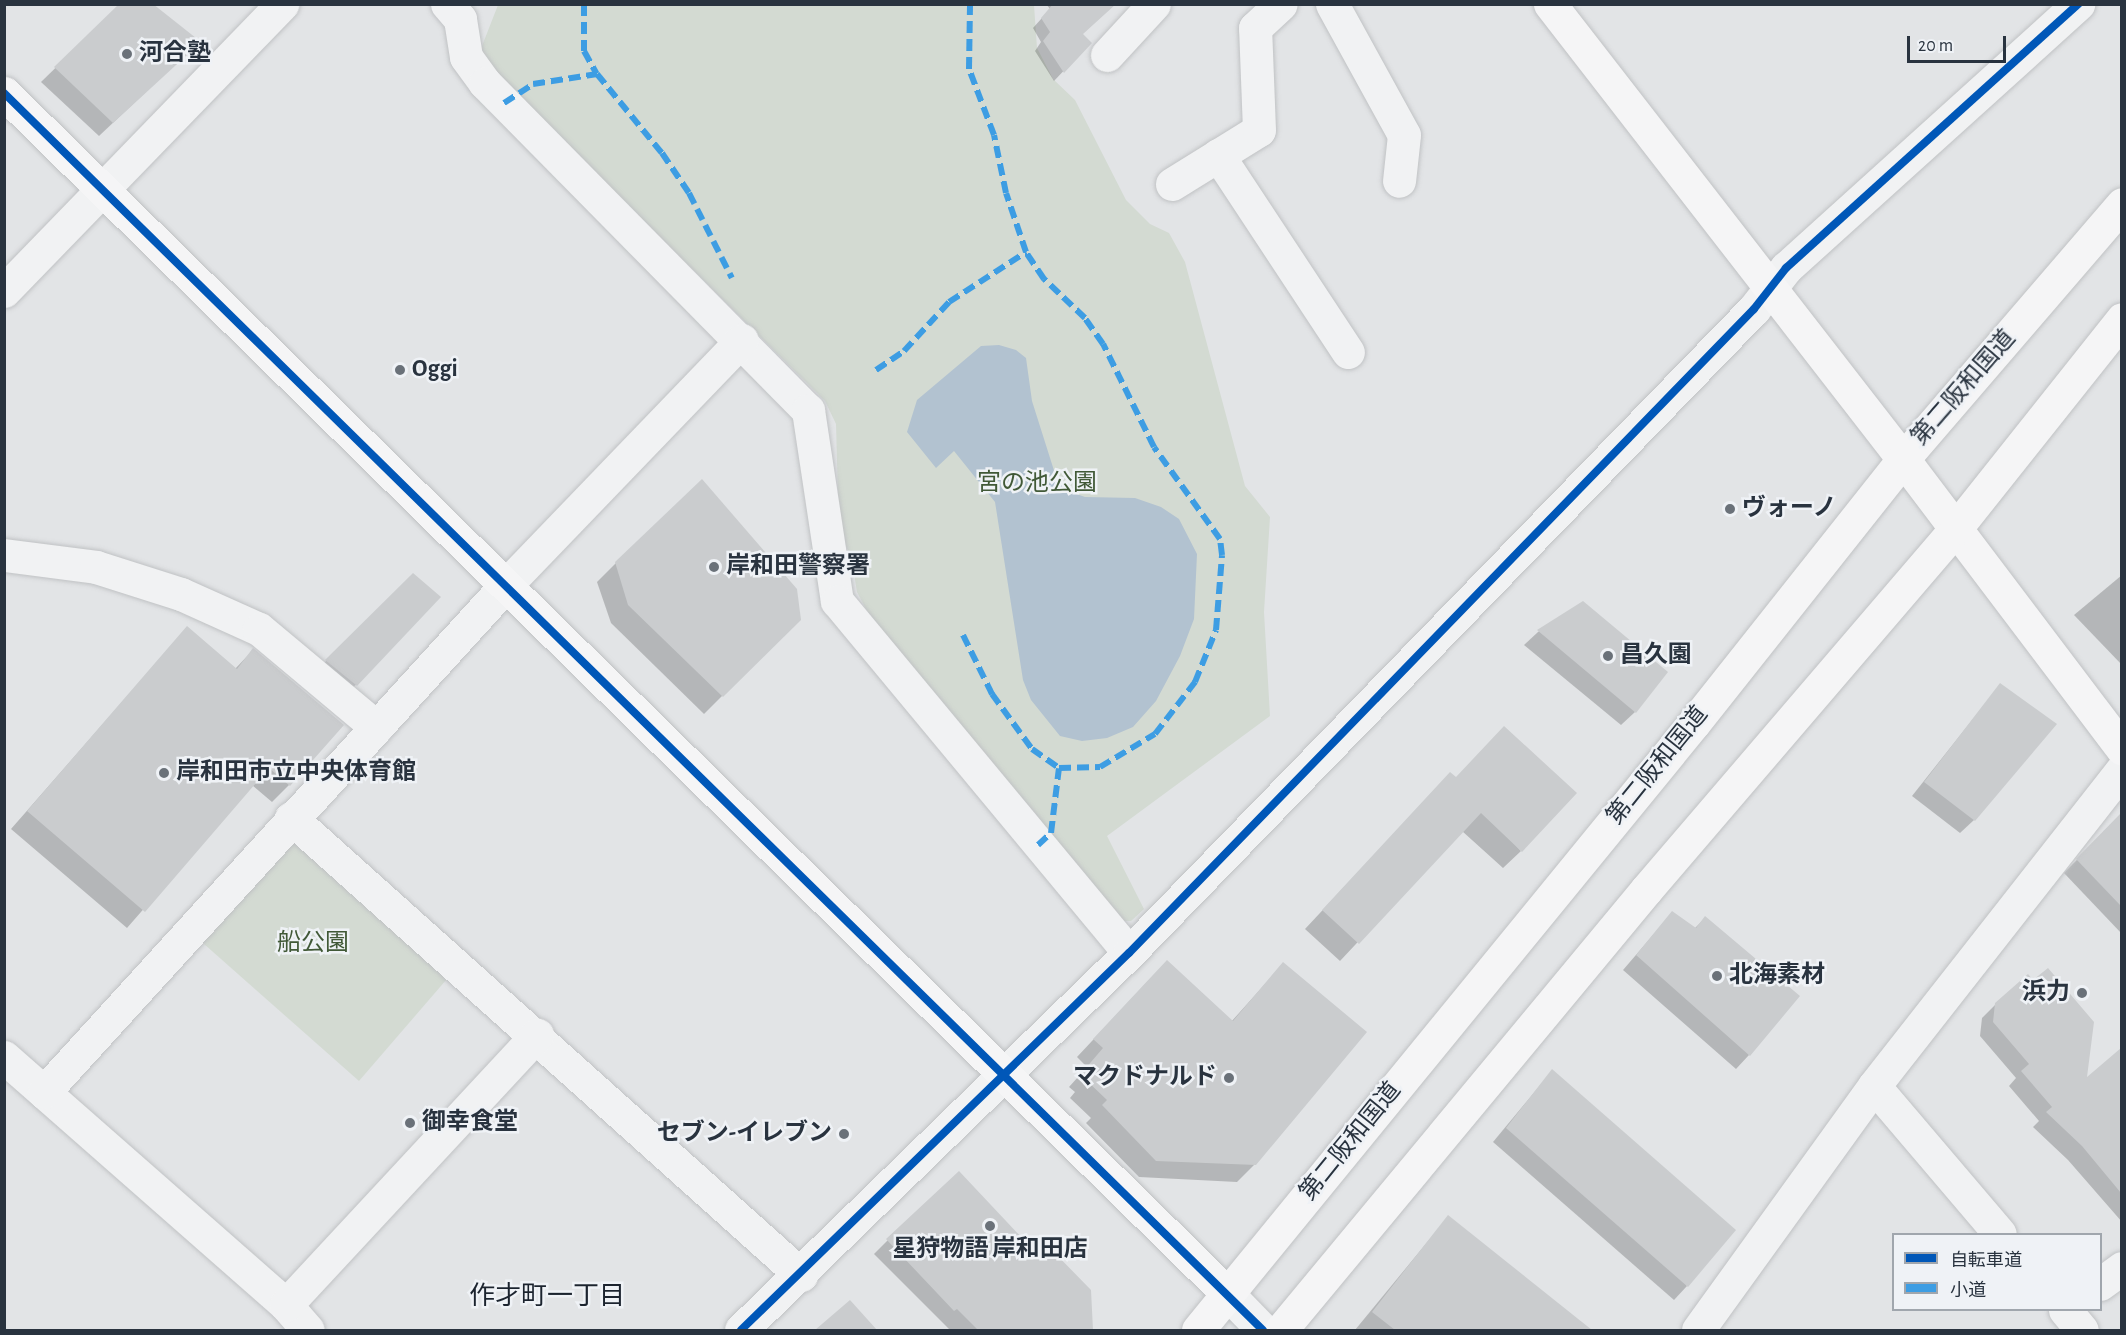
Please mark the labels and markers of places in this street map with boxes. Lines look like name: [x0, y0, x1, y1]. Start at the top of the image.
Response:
place label: 河合塾: [139, 40, 211, 68]
marker: 河合塾: [120, 47, 134, 61]
place label: Oggi: [412, 356, 458, 384]
marker: Oggi: [393, 363, 407, 377]
place label: ヴォーノ: [1742, 495, 1838, 523]
marker: ヴォーノ: [1723, 502, 1737, 516]
place label: 岸和田警察署: [726, 553, 870, 581]
marker: 岸和田警察署: [707, 560, 721, 574]
place label: 昌久園: [1620, 642, 1692, 670]
marker: 昌久園: [1601, 649, 1615, 663]
place label: 岸和田市立中央体育館: [176, 759, 416, 787]
marker: 岸和田市立中央体育館: [157, 766, 171, 780]
place label: 北海素材: [1729, 962, 1825, 990]
marker: 北海素材: [1710, 969, 1724, 983]
place label: 浜力: [2022, 979, 2070, 1007]
marker: 浜力: [2075, 986, 2089, 1000]
place label: マクドナルド: [1073, 1064, 1217, 1092]
marker: マクドナルド: [1222, 1071, 1236, 1085]
place label: 御幸食堂: [422, 1109, 518, 1137]
marker: 御幸食堂: [403, 1116, 417, 1130]
place label: セブン-イレブン: [657, 1120, 832, 1148]
marker: セブン-イレブン: [837, 1127, 851, 1141]
marker: 星狩物語 岸和田店: [983, 1219, 997, 1233]
place label: 星狩物語 岸和田店: [892, 1236, 1088, 1264]

